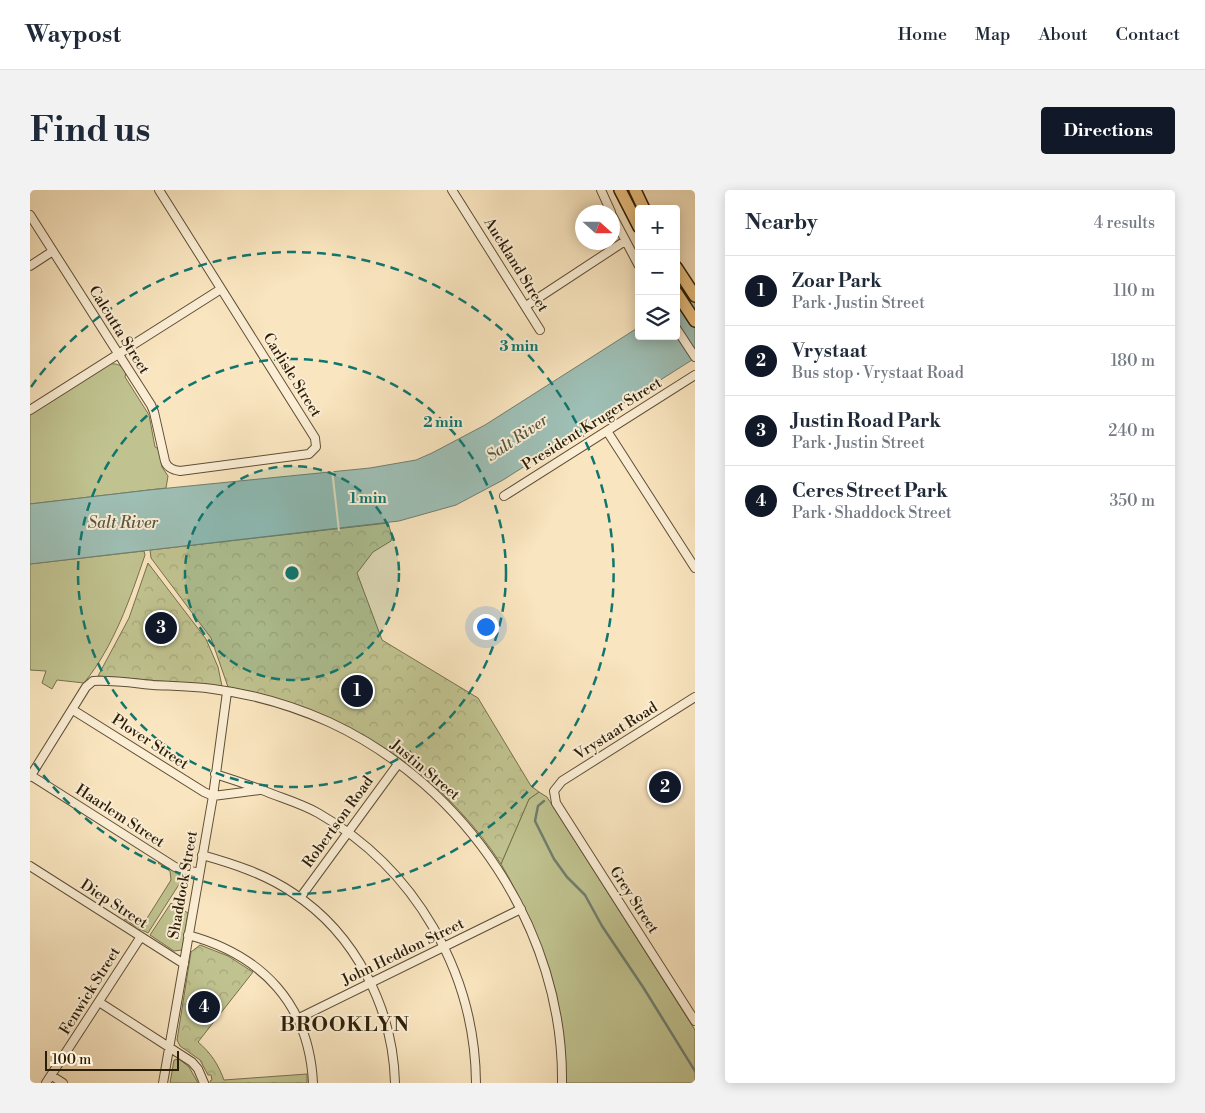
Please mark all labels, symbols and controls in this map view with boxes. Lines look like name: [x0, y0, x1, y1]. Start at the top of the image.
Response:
text: Waypost: [25, 20, 121, 50]
text: Home: [898, 23, 947, 46]
text: Map: [975, 23, 1011, 46]
text: About: [1039, 23, 1088, 46]
text: Contact: [1116, 23, 1180, 46]
button: Directions: [1041, 107, 1175, 154]
text: Find us: [30, 109, 150, 152]
north arrow: [575, 205, 620, 250]
map controls: [635, 205, 680, 340]
button: +: [635, 205, 680, 250]
text: Nearby: [745, 210, 818, 236]
text: 4 results: [1094, 213, 1155, 233]
street label: Auckland Street: [479, 214, 553, 316]
button: −: [635, 250, 680, 295]
text: Zoar Park: [792, 269, 882, 293]
text: 1: [757, 281, 765, 301]
text: 110 m: [1113, 281, 1155, 301]
street label: Calcutta Street: [84, 282, 154, 378]
text: Park · Justin Street: [792, 293, 925, 313]
button: layers: [635, 295, 680, 340]
street label: Carlisle Street: [259, 329, 326, 421]
text: 3 min: [499, 337, 539, 356]
text: Vrystaat: [792, 339, 867, 363]
text: 2: [756, 351, 766, 371]
text: 180 m: [1111, 351, 1155, 371]
text: Bus stop · Vrystaat Road: [792, 363, 964, 383]
street label: President Kruger Street: [519, 373, 666, 475]
water label: Salt River: [482, 409, 553, 466]
text: Justin Road Park: [792, 409, 941, 433]
text: 2 min: [423, 413, 463, 432]
text: 3: [756, 421, 766, 441]
text: 240 m: [1108, 421, 1155, 441]
text: Park · Justin Street: [792, 433, 925, 453]
text: Ceres Street Park: [792, 479, 948, 503]
text: 1 min: [349, 489, 387, 508]
text: 4: [756, 491, 766, 511]
text: 350 m: [1109, 491, 1155, 511]
text: Park · Shaddock Street: [792, 503, 952, 523]
water label: Salt River: [88, 513, 159, 533]
centre of rings: [283, 564, 301, 582]
pin: 3: [145, 609, 177, 647]
your location: [473, 614, 499, 640]
pin: 1: [341, 672, 373, 710]
street label: Vrystaat Road: [570, 698, 662, 765]
street label: Plover Street: [108, 710, 193, 774]
street label: Justin Street: [386, 735, 464, 805]
pin: 2: [649, 768, 681, 806]
street label: Robertson Road: [298, 772, 378, 872]
street label: Haarlem Street: [72, 780, 169, 852]
street label: Shaddock Street: [164, 829, 202, 941]
street label: Grey Street: [605, 863, 663, 938]
street label: Diep Street: [77, 875, 152, 933]
street label: John Heddon Street: [338, 914, 468, 990]
street label: Fenwick Street: [55, 943, 125, 1038]
pin: 4: [188, 988, 220, 1026]
district label: BROOKLYN: [280, 1013, 410, 1038]
scale bar: [45, 1048, 179, 1071]
text: 100 m: [52, 1051, 91, 1069]

